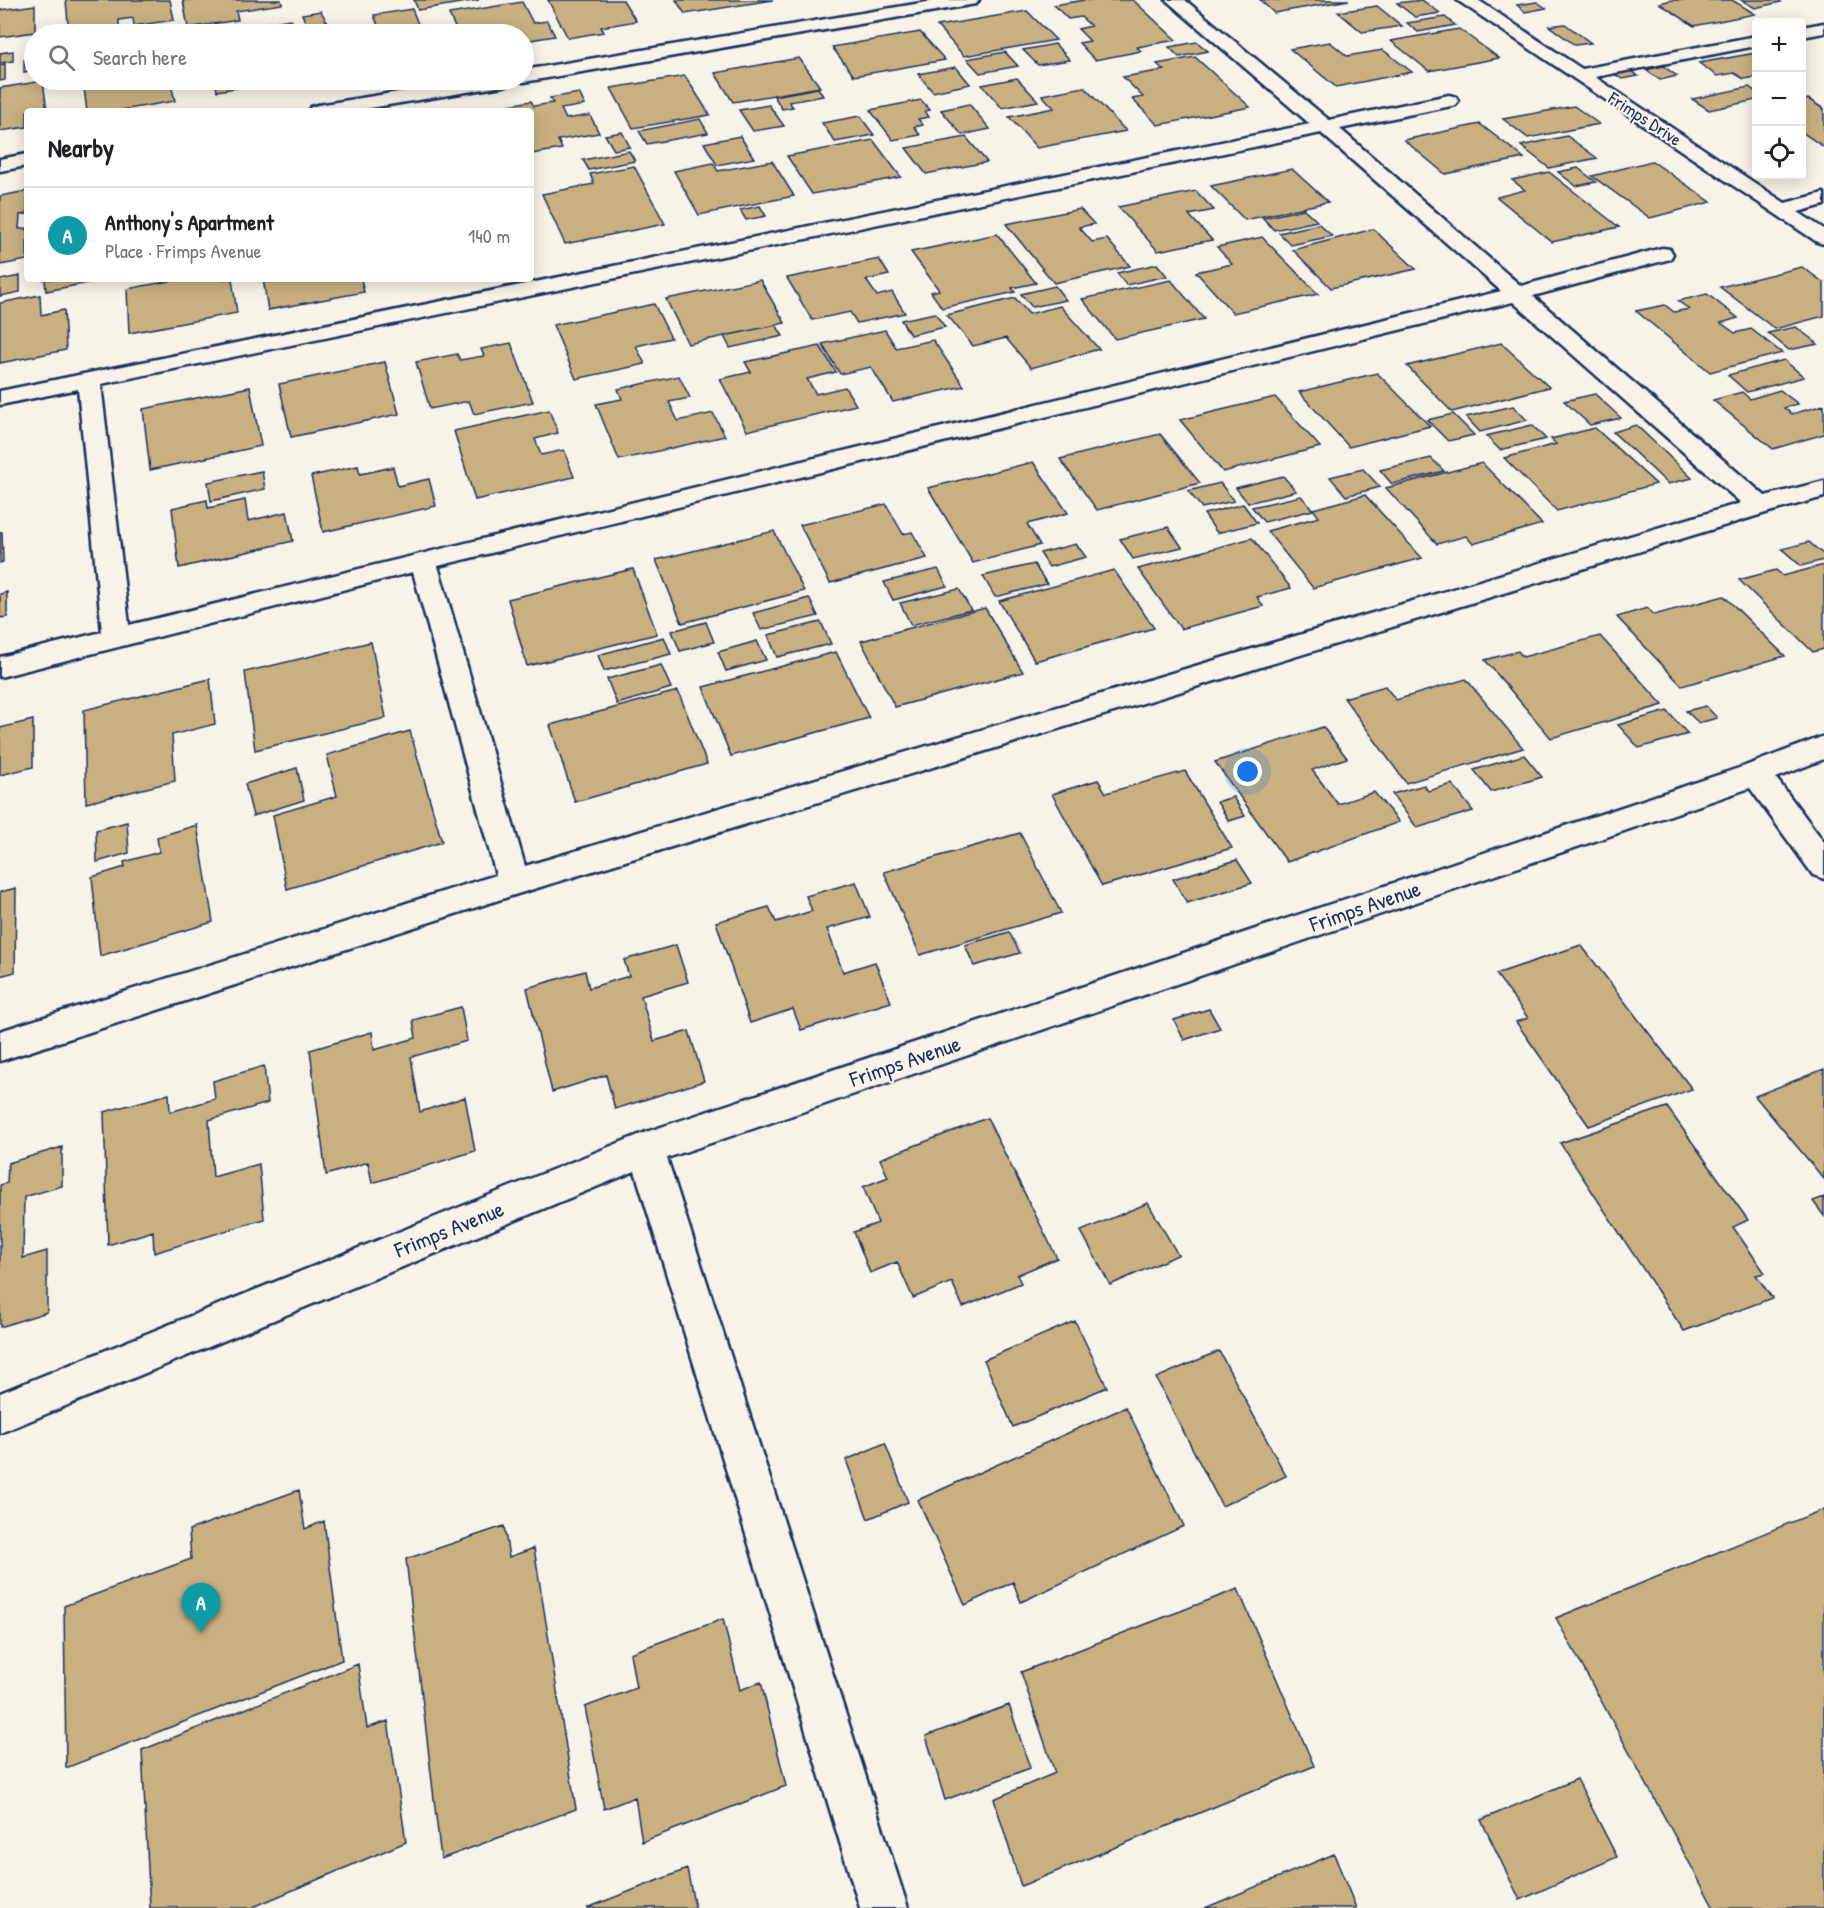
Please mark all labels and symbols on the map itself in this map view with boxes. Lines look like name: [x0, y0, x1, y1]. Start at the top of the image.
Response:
street label: Frimps Drive: [1603, 85, 1687, 152]
your location: [1233, 757, 1262, 786]
street label: Frimps Avenue: [1305, 873, 1425, 939]
street label: Frimps Avenue: [845, 1028, 965, 1094]
street label: Frimps Avenue: [389, 1193, 508, 1265]
pin: A: [182, 1584, 220, 1633]

